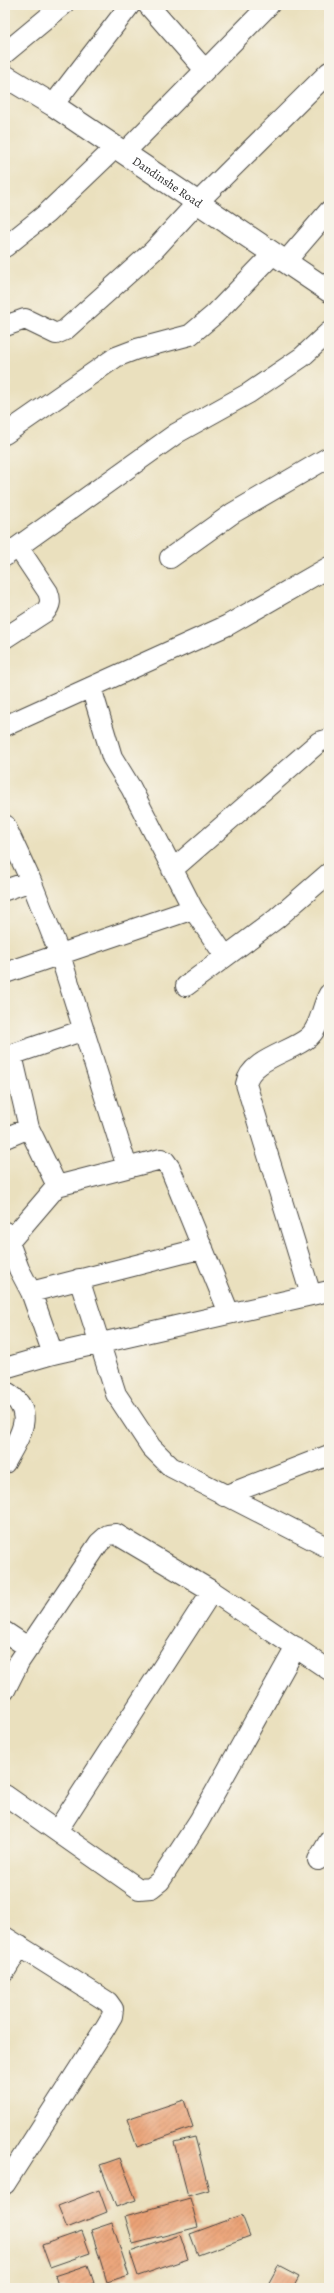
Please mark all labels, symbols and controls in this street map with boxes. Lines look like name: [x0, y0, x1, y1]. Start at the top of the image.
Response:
street label: Dandinshe Road: [129, 153, 206, 212]

